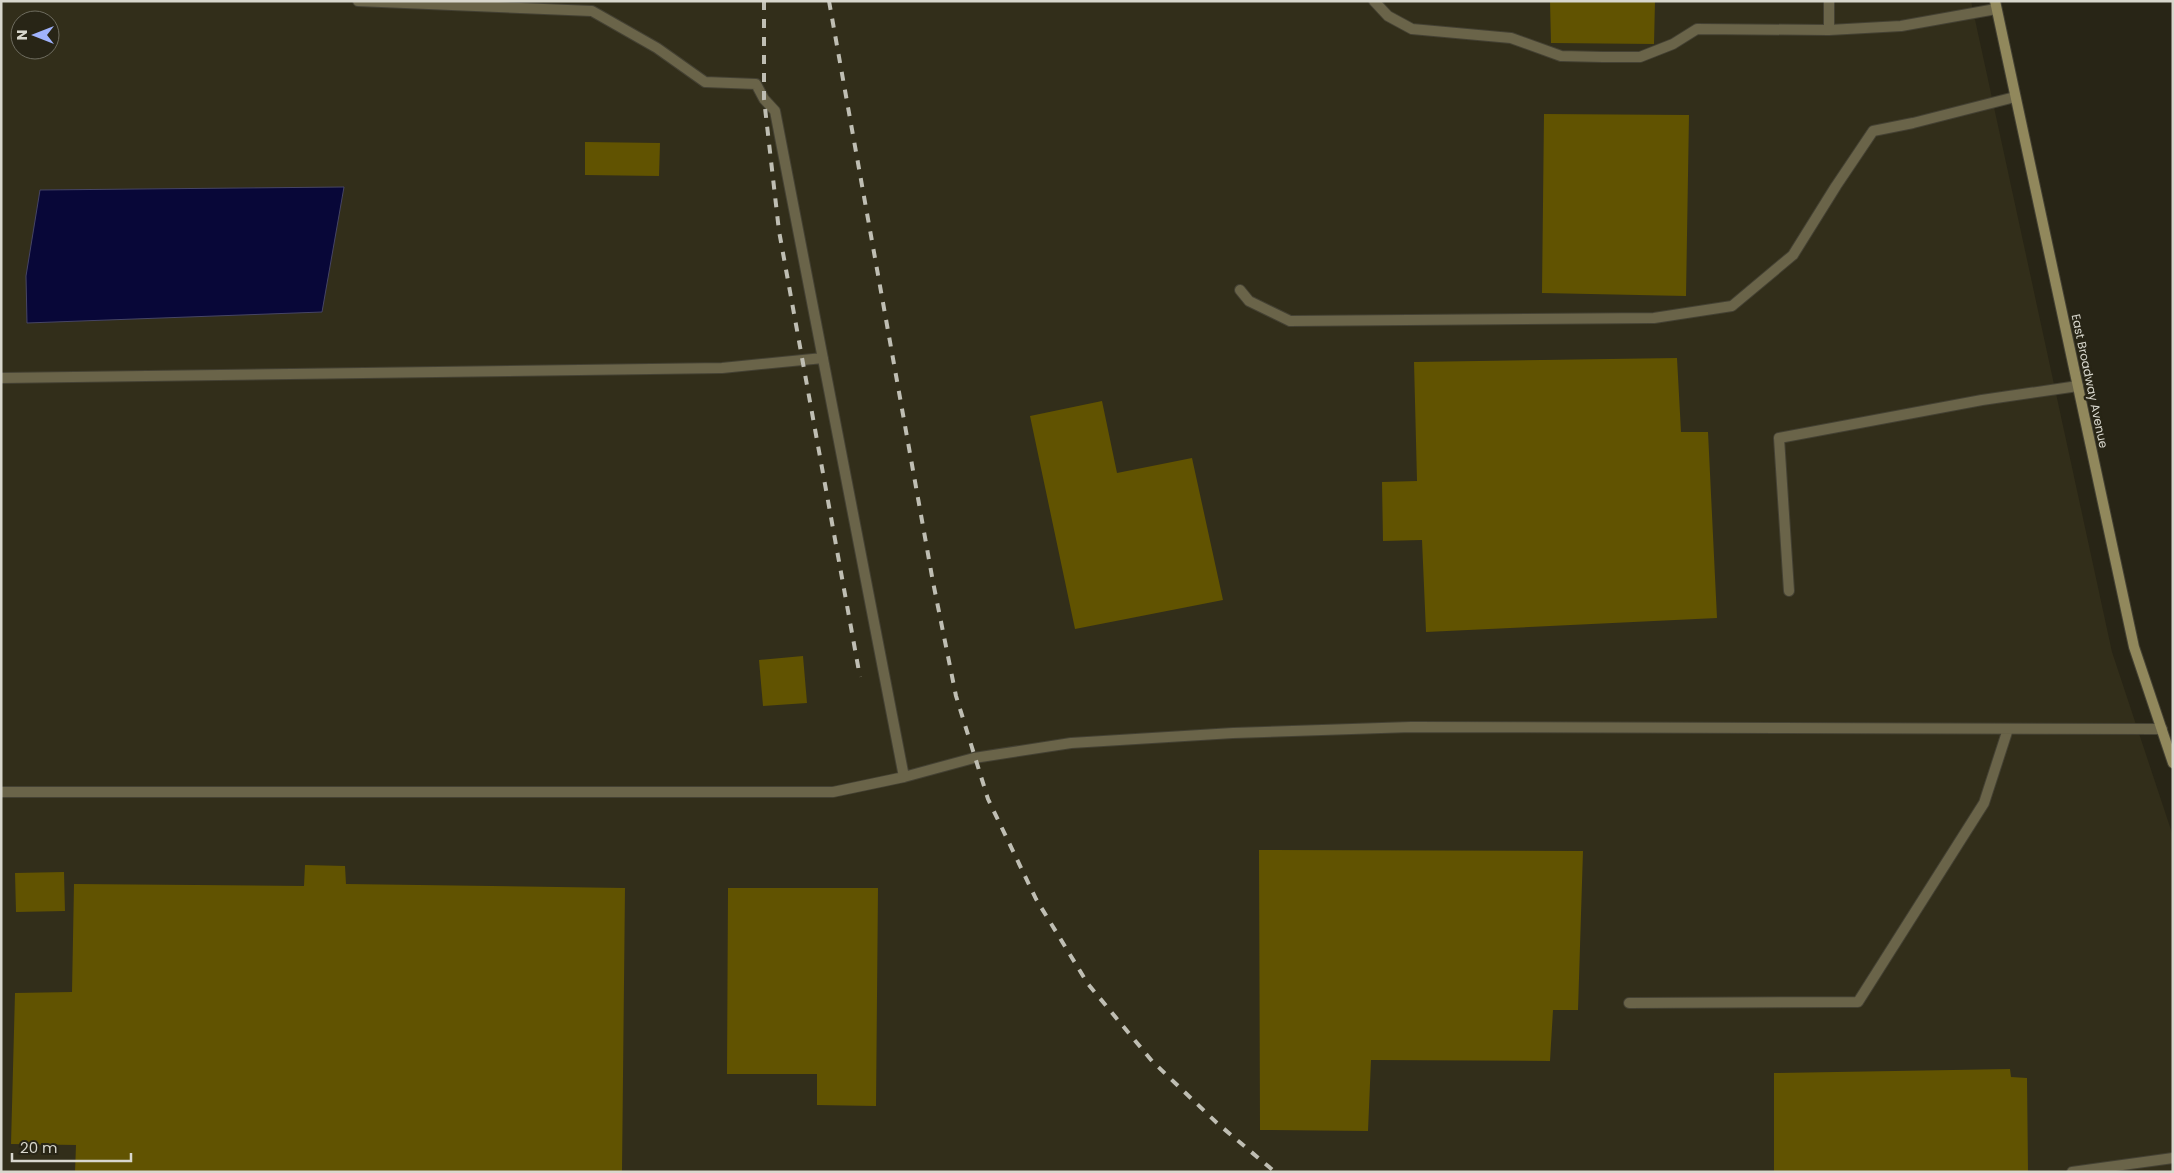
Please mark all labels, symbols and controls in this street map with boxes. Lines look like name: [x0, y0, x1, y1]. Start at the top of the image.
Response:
north arrow: [10, 10, 60, 60]
text: N: [12, 30, 32, 40]
street label: East Broadway Avenue: [2067, 312, 2113, 450]
scale bar: [12, 1130, 131, 1162]
text: 20 m: [20, 1137, 58, 1158]

